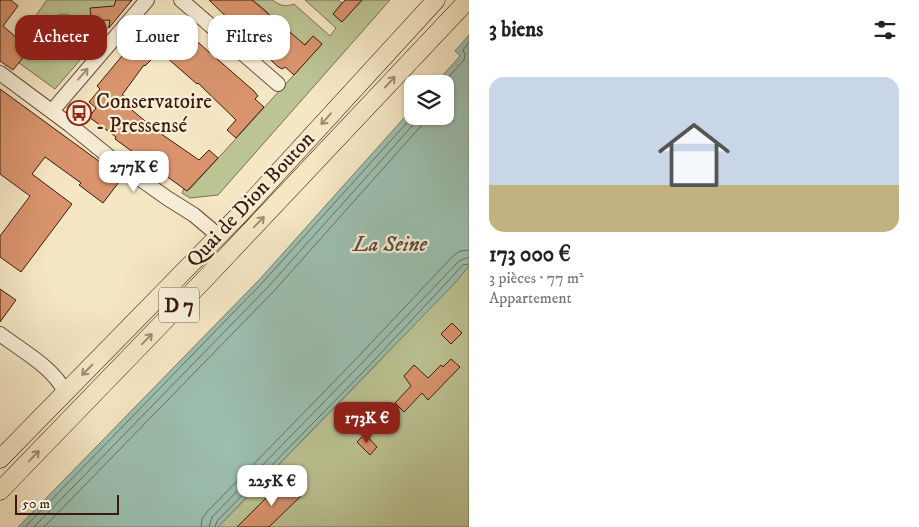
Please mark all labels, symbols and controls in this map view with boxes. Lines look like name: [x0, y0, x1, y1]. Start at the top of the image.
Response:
chip: Acheter: [15, 15, 107, 60]
chip: Louer: [117, 15, 198, 60]
chip: Filtres: [208, 15, 290, 60]
icon: filters: [871, 16, 899, 44]
text: 3 biens: [489, 17, 543, 43]
one-way arrow: [78, 68, 89, 81]
map controls: [404, 75, 454, 125]
button: layers: [404, 75, 454, 125]
one-way arrow: [384, 76, 396, 88]
place label: Conservatoire - Pressensé: [96, 89, 212, 139]
bus stop icon: Conservatoire - Pressensé: [66, 100, 92, 126]
icon: home: [649, 110, 739, 200]
one-way arrow: [320, 113, 332, 126]
street label: Quai de Dion Bouton: [181, 126, 320, 273]
pin: 277K €: [93, 150, 175, 193]
text: 277K €: [110, 157, 158, 177]
one-way arrow: [253, 216, 265, 228]
water label: La Seine: [351, 231, 428, 258]
text: 173 000 €: [489, 242, 571, 268]
text: 3 pièces · 77 m²: [489, 268, 584, 288]
road number: D 7: [159, 288, 199, 322]
text: Appartement: [489, 288, 572, 308]
one-way arrow: [141, 333, 153, 345]
one-way arrow: [81, 364, 93, 376]
pin: 173K €: [326, 402, 408, 444]
text: 173K €: [345, 408, 389, 428]
one-way arrow: [28, 450, 40, 462]
pin: 225K €: [231, 464, 313, 507]
text: 225K €: [248, 471, 296, 491]
scale bar: [15, 492, 119, 515]
text: 50 m: [22, 495, 50, 513]

